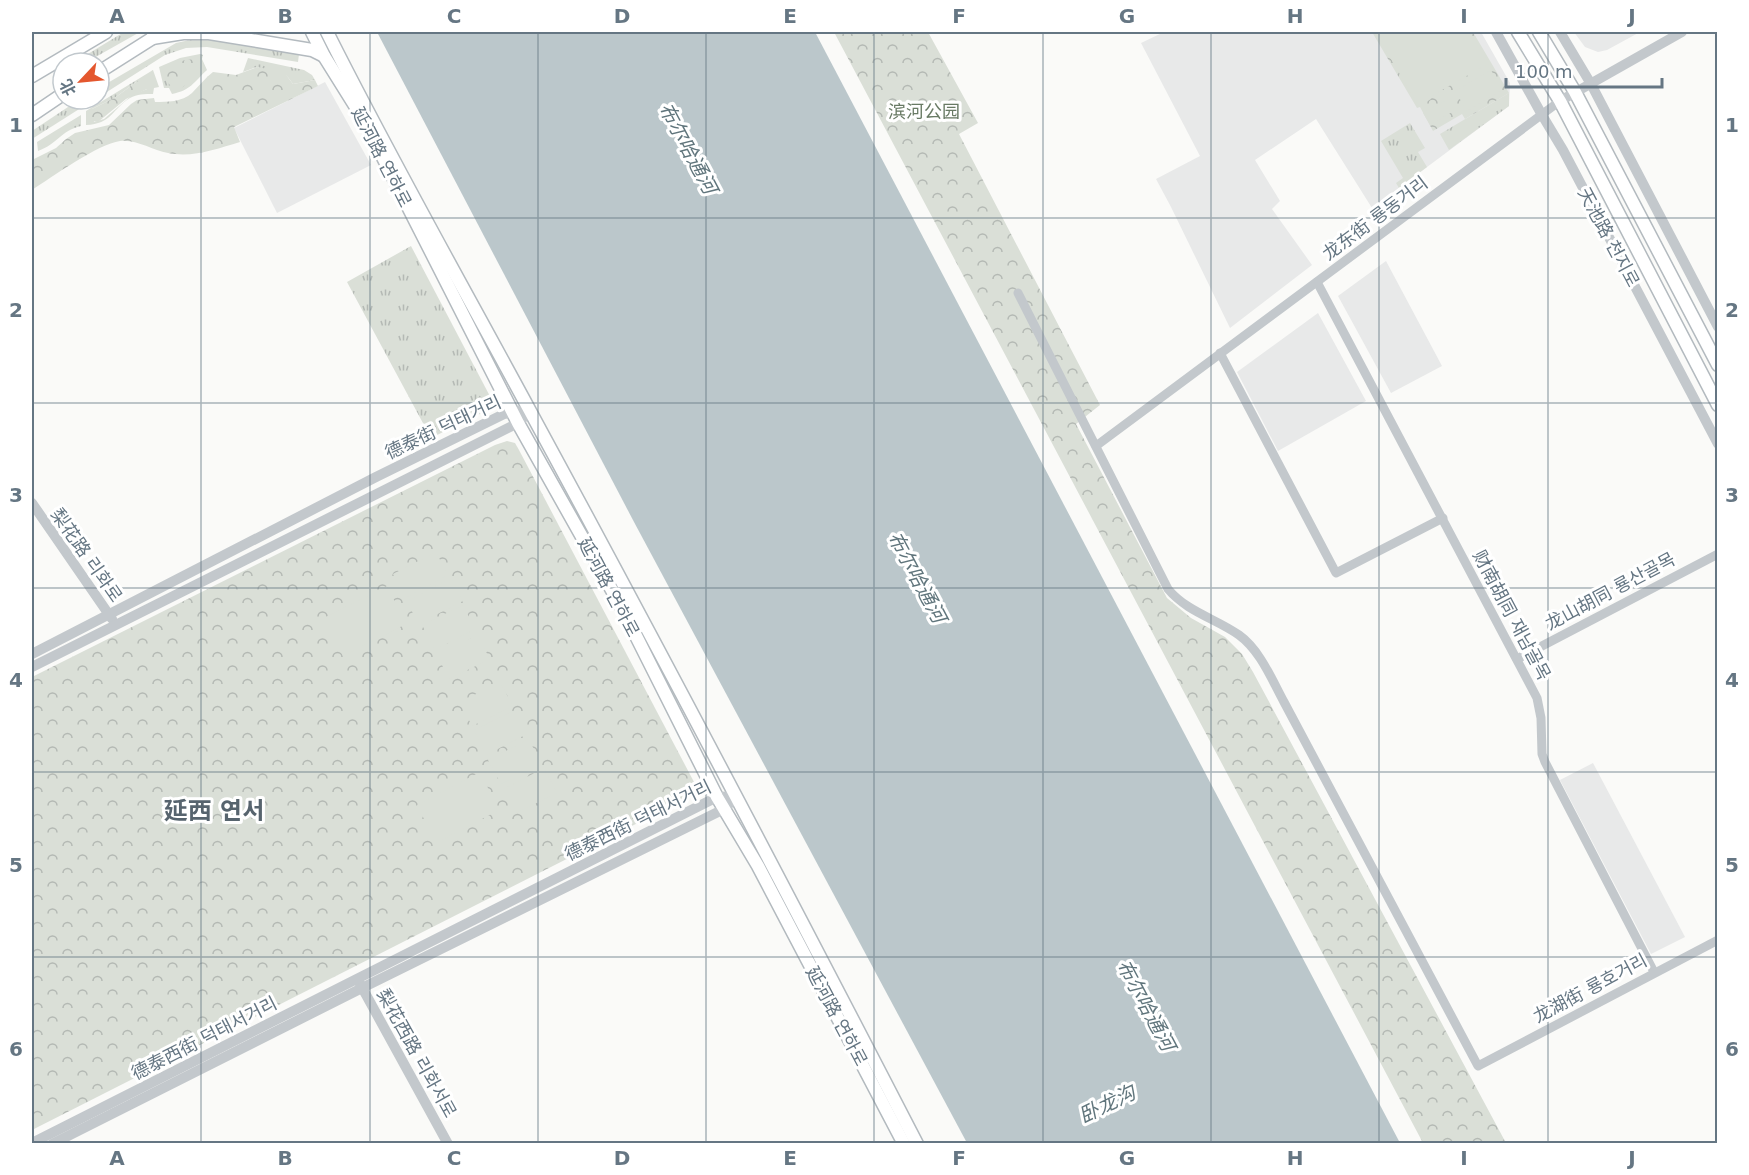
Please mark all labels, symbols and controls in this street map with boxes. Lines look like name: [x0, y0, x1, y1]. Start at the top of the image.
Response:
text: A: [109, 4, 125, 28]
text: B: [277, 4, 293, 28]
text: C: [447, 4, 461, 28]
text: D: [614, 4, 630, 28]
text: E: [783, 4, 797, 28]
text: F: [952, 4, 966, 28]
text: G: [1119, 4, 1135, 28]
text: H: [1287, 4, 1303, 28]
text: I: [1460, 4, 1468, 28]
text: J: [1626, 4, 1636, 28]
north arrow: [51, 51, 111, 111]
scale bar: [1506, 51, 1662, 89]
text: 100 m: [1515, 61, 1573, 82]
text: 北: [56, 76, 80, 99]
water label: 布尔哈通河: [654, 98, 724, 201]
park label: 滨河公园: [888, 101, 960, 122]
street label: 延河路 연하로: [348, 103, 416, 211]
text: 1: [9, 113, 23, 137]
text: 1: [1725, 113, 1739, 137]
street label: 龙东街 룡동거리: [1318, 172, 1432, 264]
street label: 天池路 천지로: [1574, 184, 1644, 290]
text: 2: [9, 298, 23, 322]
text: 2: [1725, 298, 1739, 322]
street label: 德泰街 덕태거리: [381, 391, 505, 463]
text: 3: [9, 483, 23, 507]
text: 3: [1725, 483, 1739, 507]
street label: 梨花路 리화로: [47, 504, 127, 606]
water label: 布尔哈通河: [883, 527, 953, 630]
street label: 延河路 연하로: [574, 534, 644, 640]
street label: 财南胡同 재남골목: [1469, 547, 1555, 683]
street label: 龙山胡同 룡산골목: [1542, 548, 1678, 634]
text: 4: [9, 668, 23, 692]
text: 4: [1725, 668, 1739, 692]
street label: 德泰西街 덕태서거리: [561, 775, 715, 865]
district label: 延西 연서: [164, 797, 264, 825]
text: 5: [9, 853, 23, 877]
text: 5: [1725, 853, 1739, 877]
street label: 龙湖街 룡호거리: [1529, 949, 1651, 1027]
water label: 布尔哈通河: [1112, 955, 1182, 1058]
street label: 延河路 연하로: [802, 963, 872, 1069]
street label: 梨花西路 리화서로: [373, 985, 461, 1121]
street label: 德泰西街 덕태서거리: [128, 992, 280, 1084]
text: 6: [9, 1037, 23, 1061]
text: 6: [1725, 1037, 1739, 1061]
water label: 卧龙沟: [1075, 1079, 1141, 1128]
text: A: [109, 1146, 125, 1170]
text: B: [277, 1146, 293, 1170]
text: C: [447, 1146, 461, 1170]
text: D: [614, 1146, 630, 1170]
text: E: [783, 1146, 797, 1170]
text: F: [952, 1146, 966, 1170]
text: G: [1119, 1146, 1135, 1170]
text: H: [1287, 1146, 1303, 1170]
text: I: [1460, 1146, 1468, 1170]
text: J: [1626, 1146, 1636, 1170]

